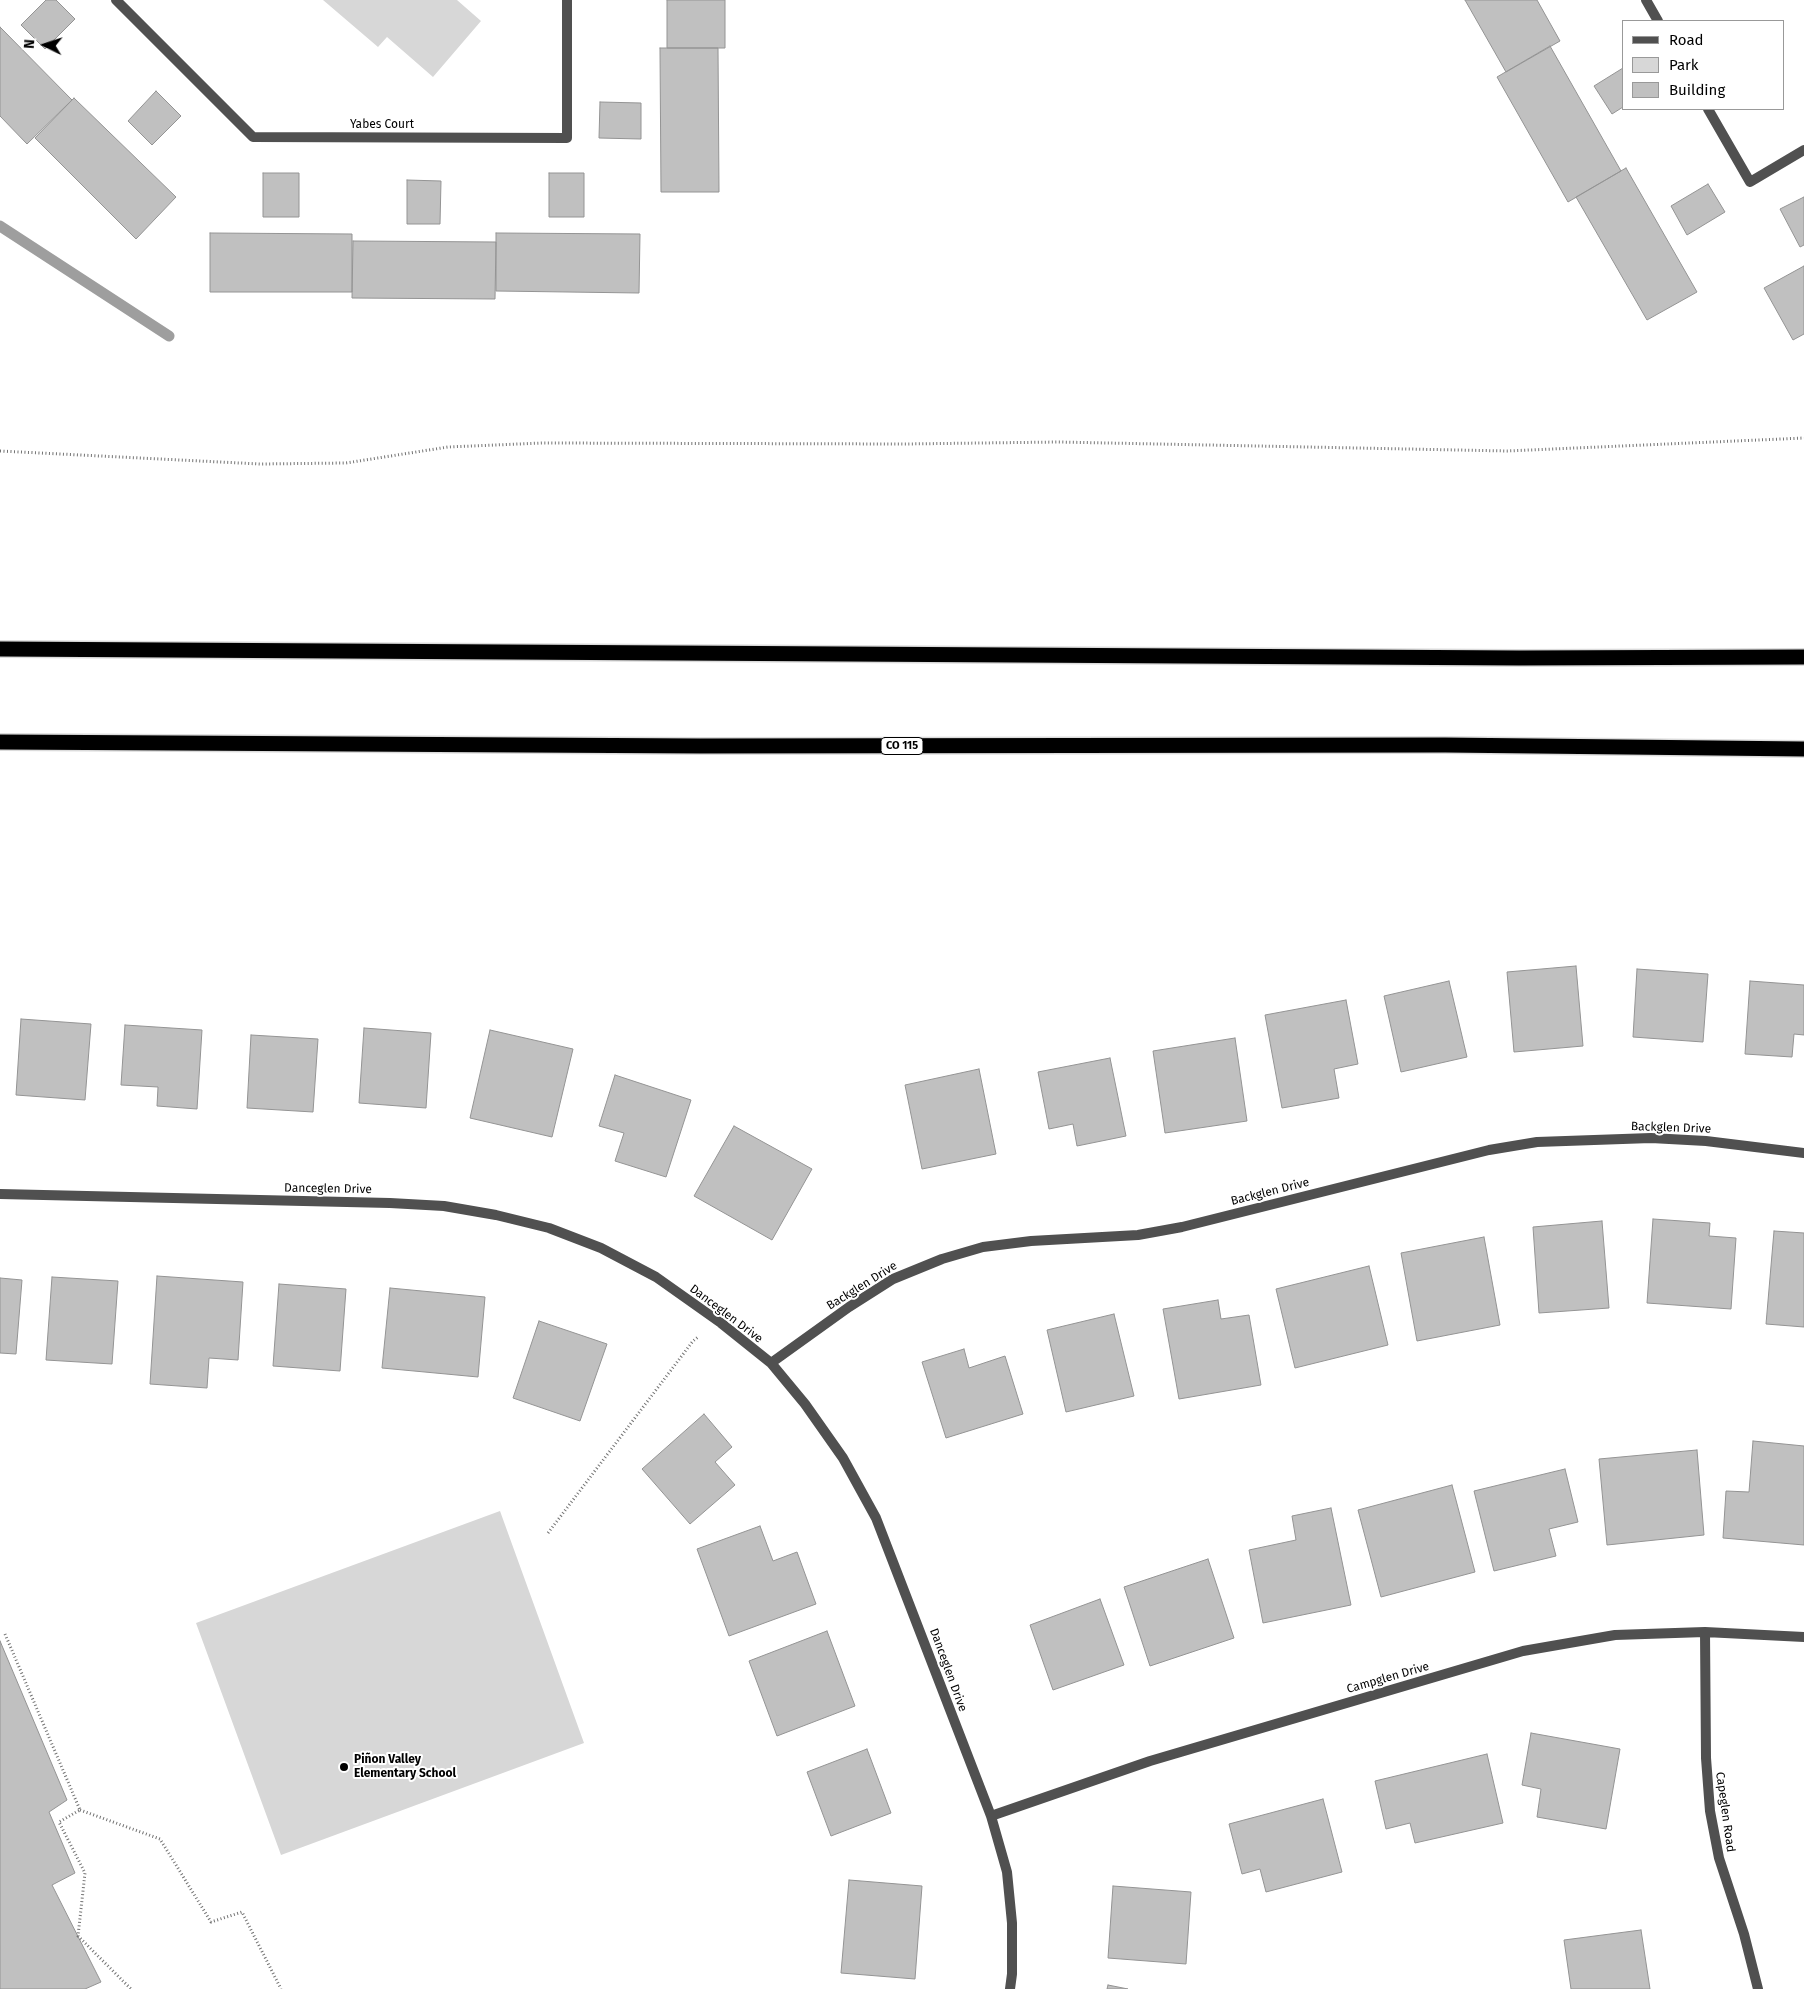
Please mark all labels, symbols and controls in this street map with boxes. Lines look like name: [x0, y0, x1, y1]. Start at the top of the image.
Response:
north arrow: [20, 20, 70, 70]
legend: [1622, 20, 1784, 110]
text: Road: [1669, 31, 1704, 49]
text: N: [21, 39, 38, 49]
text: Park: [1669, 56, 1699, 74]
text: Building: [1669, 81, 1725, 99]
street label: Yabes Court: [350, 118, 414, 132]
road number: CO 115: [881, 738, 923, 754]
street label: Backglen Drive: [1631, 1119, 1711, 1137]
street label: Backglen Drive: [1229, 1175, 1311, 1209]
street label: Danceglen Drive: [284, 1181, 372, 1197]
street label: Backglen Drive: [824, 1259, 900, 1313]
street label: Danceglen Drive: [687, 1282, 765, 1346]
street label: Danceglen Drive: [926, 1626, 970, 1714]
street label: Campglen Drive: [1345, 1659, 1431, 1697]
place label: Piñon Valley Elementary School: [354, 1753, 456, 1781]
marker: Piñon Valley Elementary School: [338, 1761, 350, 1773]
street label: Capeglen Road: [1712, 1771, 1738, 1853]

